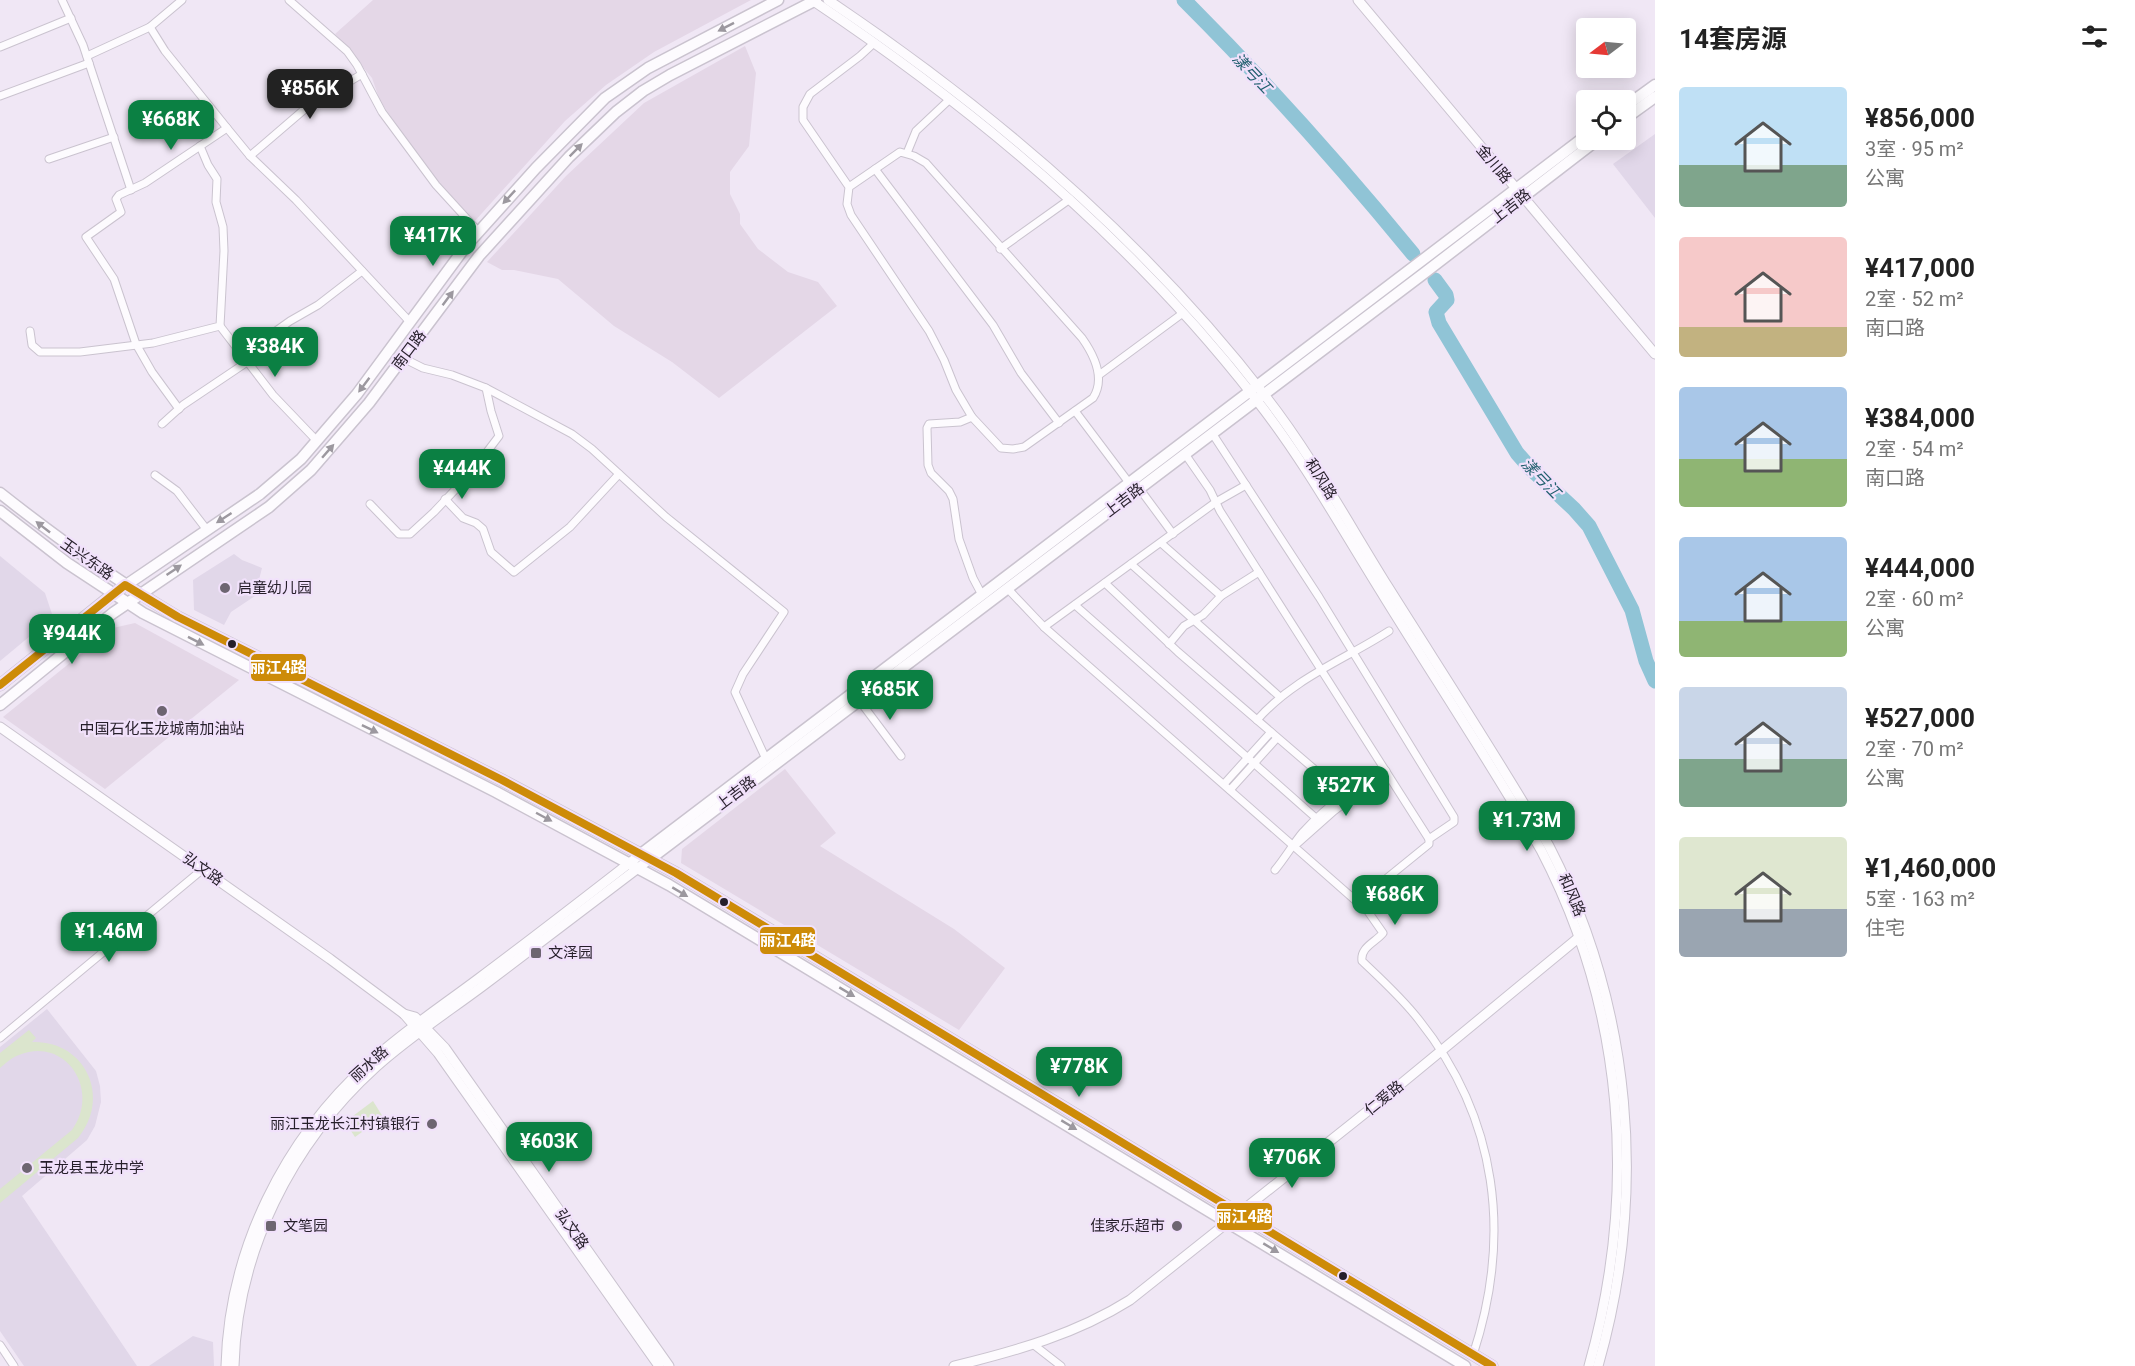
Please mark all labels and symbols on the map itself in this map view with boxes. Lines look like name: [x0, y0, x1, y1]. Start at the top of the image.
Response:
north arrow: [1576, 18, 1636, 78]
one-way arrow: [718, 22, 735, 32]
water label: 漾弓江: [1229, 49, 1277, 98]
pin: ¥856K: [268, 69, 352, 120]
pin: ¥668K: [129, 100, 213, 151]
street label: 金川路: [1473, 141, 1515, 187]
one-way arrow: [568, 144, 582, 158]
street label: 上吉路: [1488, 185, 1534, 227]
one-way arrow: [503, 189, 516, 204]
pin: ¥417K: [391, 216, 475, 267]
one-way arrow: [442, 290, 454, 306]
pin: ¥384K: [233, 327, 317, 378]
street label: 南口路: [388, 327, 430, 373]
one-way arrow: [359, 377, 371, 392]
one-way arrow: [321, 444, 334, 459]
pin: ¥444K: [420, 449, 504, 500]
water label: 漾弓江: [1517, 454, 1566, 503]
street label: 和风路: [1301, 455, 1341, 503]
street label: 上吉路: [1101, 479, 1147, 521]
one-way arrow: [216, 513, 232, 524]
one-way arrow: [36, 521, 51, 533]
street label: 玉兴东路: [57, 534, 117, 584]
one-way arrow: [166, 564, 182, 576]
place label: 启童幼儿园: [237, 579, 312, 597]
marker: 启童幼儿园: [218, 581, 232, 595]
pin: ¥944K: [30, 614, 114, 665]
one-way arrow: [187, 636, 205, 646]
unlabelled marker: [226, 638, 238, 650]
line badge: 丽江4路: [250, 653, 307, 682]
text: 丽江4路: [249, 658, 307, 677]
pin: ¥685K: [848, 670, 932, 721]
marker: 中国石化玉龙城南加油站: [155, 704, 169, 718]
place label: 中国石化玉龙城南加油站: [79, 720, 245, 738]
one-way arrow: [361, 724, 379, 734]
pin: ¥527K: [1304, 766, 1388, 817]
street label: 上吉路: [713, 772, 759, 814]
pin: ¥1.73M: [1478, 801, 1576, 852]
one-way arrow: [535, 812, 553, 822]
street label: 弘文路: [179, 849, 227, 889]
street label: 和风路: [1555, 871, 1589, 919]
pin: ¥686K: [1353, 875, 1437, 926]
one-way arrow: [672, 886, 688, 897]
unlabelled marker: [718, 896, 730, 908]
pin: ¥1.46M: [60, 912, 158, 963]
line badge: 丽江4路: [759, 926, 816, 955]
text: 丽江4路: [759, 931, 817, 950]
place label: 文泽园: [548, 944, 593, 962]
marker: 文泽园: [529, 946, 543, 960]
one-way arrow: [839, 987, 855, 998]
street label: 丽水路: [346, 1042, 392, 1086]
pin: ¥778K: [1037, 1047, 1121, 1098]
street label: 仁爱路: [1361, 1077, 1407, 1119]
place label: 丽江玉龙长江村镇银行: [270, 1115, 420, 1133]
marker: 丽江玉龙长江村镇银行: [425, 1117, 439, 1131]
one-way arrow: [1061, 1120, 1078, 1130]
pin: ¥603K: [507, 1122, 591, 1173]
pin: ¥706K: [1250, 1138, 1334, 1189]
place label: 玉龙县玉龙中学: [39, 1159, 144, 1177]
marker: 玉龙县玉龙中学: [20, 1161, 34, 1175]
line badge: 丽江4路: [1216, 1202, 1273, 1231]
street label: 弘文路: [552, 1205, 592, 1253]
text: 丽江4路: [1215, 1207, 1273, 1226]
place label: 文笔园: [283, 1217, 328, 1235]
place label: 佳家乐超市: [1090, 1217, 1165, 1235]
marker: 文笔园: [264, 1219, 278, 1233]
marker: 佳家乐超市: [1170, 1219, 1184, 1233]
one-way arrow: [1263, 1242, 1280, 1253]
unlabelled marker: [1337, 1270, 1349, 1282]

